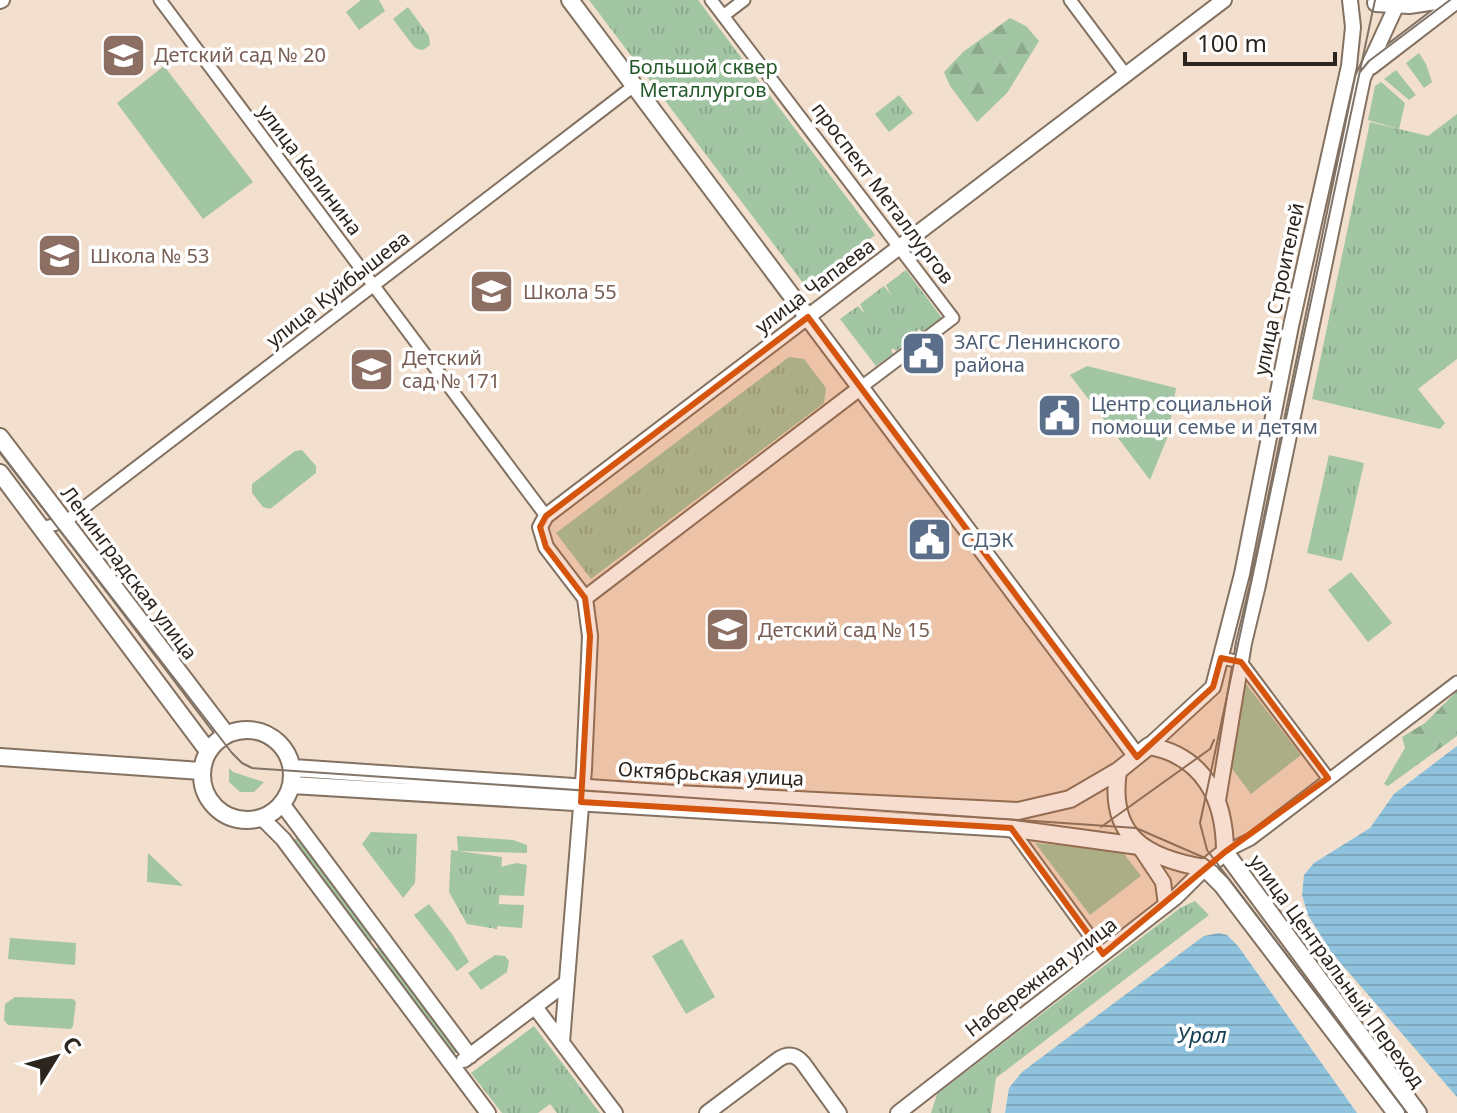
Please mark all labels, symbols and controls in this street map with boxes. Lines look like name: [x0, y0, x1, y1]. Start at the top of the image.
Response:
scale bar: [1185, 16, 1335, 66]
text: 100 m: [1197, 26, 1267, 59]
school or university icon: Детский сад № 20: [99, 31, 147, 79]
place label: Детский сад № 20: [154, 41, 326, 68]
park label: Большой сквер Металлургов: [628, 53, 778, 103]
street label: проспект Металлургов: [806, 96, 961, 289]
street label: улица Калинина: [252, 99, 369, 241]
street label: улица Строителей: [1247, 200, 1310, 378]
street label: улица Куйбышева: [260, 224, 415, 353]
school or university icon: Школа № 53: [35, 232, 83, 280]
street label: улица Чапаева: [749, 232, 880, 339]
place label: Школа № 53: [90, 242, 209, 269]
school or university icon: Школа 55: [468, 268, 516, 316]
place label: Школа 55: [523, 278, 617, 305]
place label: ЗАГС Ленинского района: [954, 328, 1120, 378]
public building icon: ЗАГС Ленинского района: [899, 330, 947, 378]
place label: Детский сад № 171: [402, 344, 500, 394]
school or university icon: Детский сад № 171: [347, 345, 395, 393]
place label: Центр социальной помощи семье и детям: [1091, 390, 1318, 440]
public building icon: Центр социальной помощи семье и детям: [1036, 392, 1084, 440]
street label: Ленинградская улица: [55, 480, 204, 665]
public building icon: СДЭК: [906, 516, 954, 564]
place label: СДЭК: [961, 526, 1014, 553]
school or university icon: Детский сад № 15: [703, 606, 751, 654]
place label: Детский сад № 15: [758, 616, 930, 643]
street label: Октябрьская улица: [617, 755, 805, 792]
street label: улица Центральный Переход: [1243, 849, 1431, 1093]
street label: Набережная улица: [959, 911, 1122, 1043]
north arrow: [16, 1017, 96, 1097]
water label: Урал: [1177, 1019, 1227, 1049]
text: С: [57, 1030, 89, 1059]

